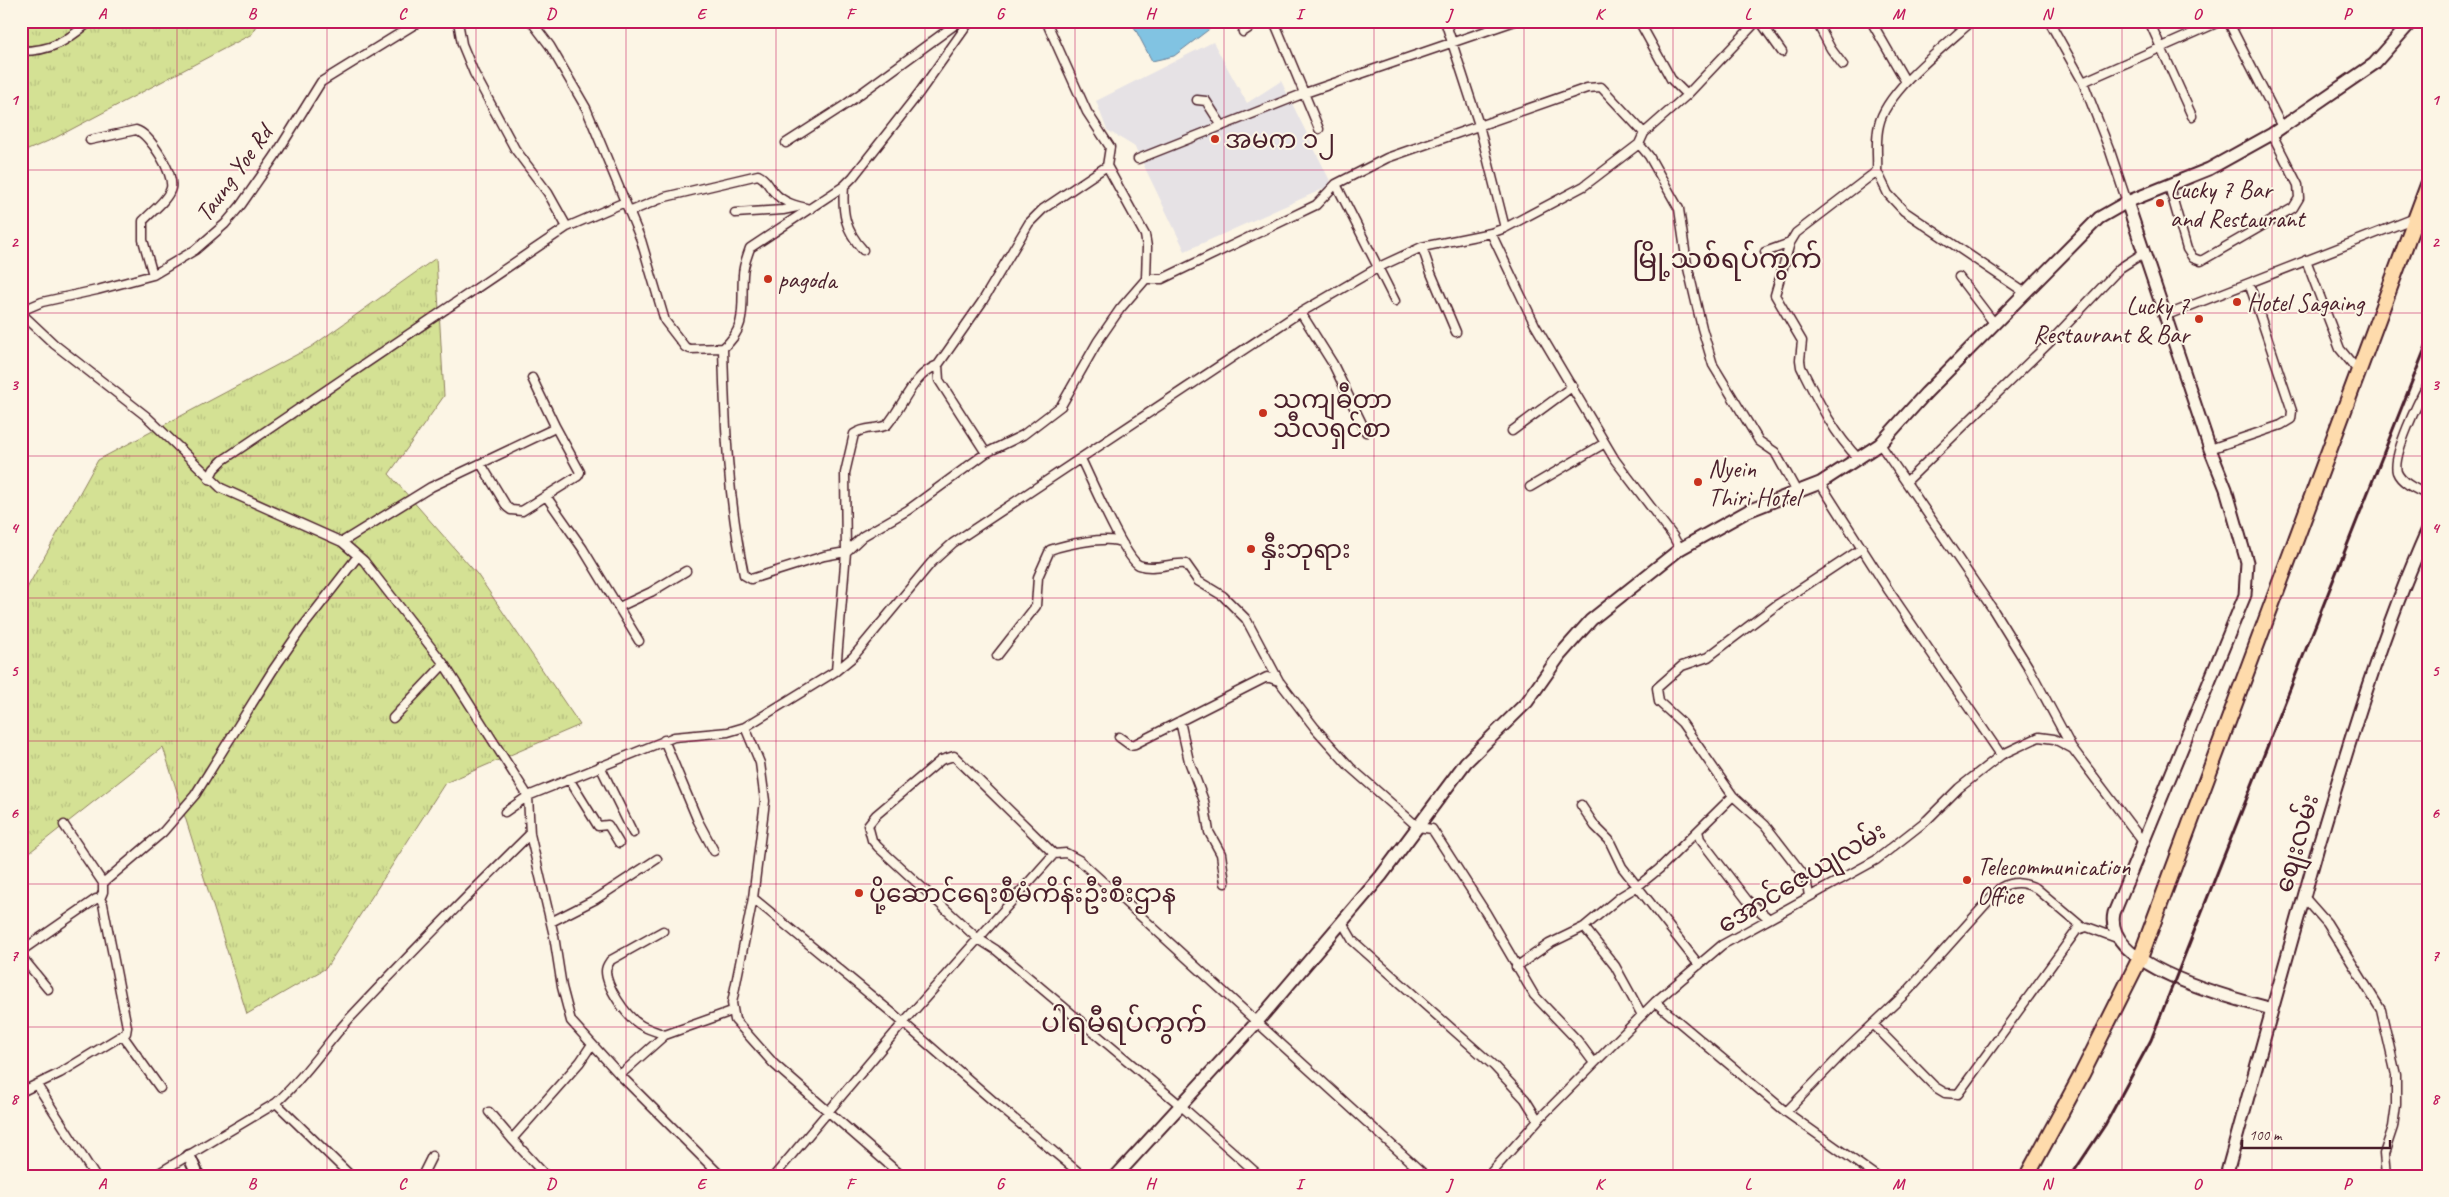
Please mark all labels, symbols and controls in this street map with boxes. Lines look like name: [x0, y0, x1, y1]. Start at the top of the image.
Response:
text: A: [98, 4, 108, 24]
text: B: [248, 4, 258, 24]
text: C: [398, 4, 408, 24]
text: D: [546, 4, 557, 24]
text: E: [697, 4, 708, 24]
text: F: [846, 4, 857, 24]
text: G: [996, 4, 1006, 24]
text: H: [1145, 4, 1157, 24]
text: I: [1296, 4, 1306, 24]
text: J: [1445, 4, 1454, 24]
text: K: [1595, 4, 1607, 24]
text: L: [1745, 4, 1753, 24]
text: M: [1892, 4, 1906, 24]
text: N: [2042, 4, 2055, 24]
text: O: [2193, 4, 2203, 24]
text: P: [2343, 4, 2353, 24]
text: 1: [10, 90, 19, 110]
text: 1: [2431, 90, 2440, 110]
street label: Taung Yoe Rd: [188, 116, 282, 228]
place label: အမက ၁၂: [1225, 124, 1335, 160]
marker: အမက ၁၂: [1209, 133, 1221, 145]
place label: Lucky 7 Bar and Restaurant: [2170, 174, 2307, 235]
marker: Lucky 7 Bar and Restaurant: [2154, 197, 2166, 209]
text: 2: [10, 232, 19, 252]
text: 2: [2431, 232, 2440, 252]
district label: မြို့သစ်ရပ်ကွက်: [1632, 240, 1822, 281]
place label: pagoda: [778, 264, 839, 296]
marker: pagoda: [762, 273, 774, 285]
place label: Hotel Sagaing: [2247, 287, 2366, 319]
place label: Lucky 7 Restaurant & Bar: [2033, 290, 2192, 351]
marker: Hotel Sagaing: [2231, 296, 2243, 308]
marker: Lucky 7 Restaurant & Bar: [2193, 313, 2205, 325]
text: 3: [10, 375, 19, 395]
text: 3: [2431, 375, 2440, 395]
place label: သကျဓီတာ သီလရှင်စာ: [1273, 382, 1392, 449]
marker: သကျဓီတာ သီလရှင်စာ: [1257, 407, 1269, 419]
place label: Nyein Thiri Hotel: [1708, 453, 1805, 514]
marker: Nyein Thiri Hotel: [1692, 476, 1704, 488]
text: 4: [10, 518, 19, 538]
text: 4: [2431, 518, 2440, 538]
place label: နှီးဘုရား: [1261, 532, 1351, 570]
marker: နှီးဘုရား: [1245, 543, 1257, 555]
text: 5: [11, 661, 20, 681]
text: 5: [2432, 661, 2441, 681]
street label: စျေးလမ်း: [2266, 790, 2330, 897]
text: 6: [10, 803, 19, 823]
text: 6: [2431, 803, 2440, 823]
street label: အောင်ဇေယျလမ်း: [1711, 813, 1894, 944]
place label: Telecommunication Office: [1977, 851, 2131, 912]
marker: Telecommunication Office: [1961, 874, 1973, 886]
place label: ပို့ဆောင်ရေးစီမံကိန်းဦးစီးဌာန: [869, 876, 1176, 914]
marker: ပို့ဆောင်ရေးစီမံကိန်းဦးစီးဌာန: [853, 887, 865, 899]
text: 7: [10, 946, 19, 966]
text: 7: [2431, 946, 2440, 966]
district label: ပါရမီရပ်ကွက်: [1041, 1004, 1207, 1045]
text: 8: [10, 1089, 19, 1109]
text: 8: [2431, 1089, 2440, 1109]
scale bar: [2242, 1117, 2389, 1149]
text: 100 m: [2249, 1126, 2283, 1145]
text: A: [98, 1174, 108, 1194]
text: B: [248, 1174, 258, 1194]
text: C: [398, 1174, 408, 1194]
text: D: [546, 1174, 557, 1194]
text: E: [697, 1174, 708, 1194]
text: F: [846, 1174, 857, 1194]
text: G: [996, 1174, 1006, 1194]
text: H: [1145, 1174, 1157, 1194]
text: I: [1296, 1174, 1306, 1194]
text: J: [1445, 1174, 1454, 1194]
text: K: [1595, 1174, 1607, 1194]
text: L: [1745, 1174, 1753, 1194]
text: M: [1892, 1174, 1906, 1194]
text: N: [2042, 1174, 2055, 1194]
text: O: [2193, 1174, 2203, 1194]
text: P: [2343, 1174, 2353, 1194]

